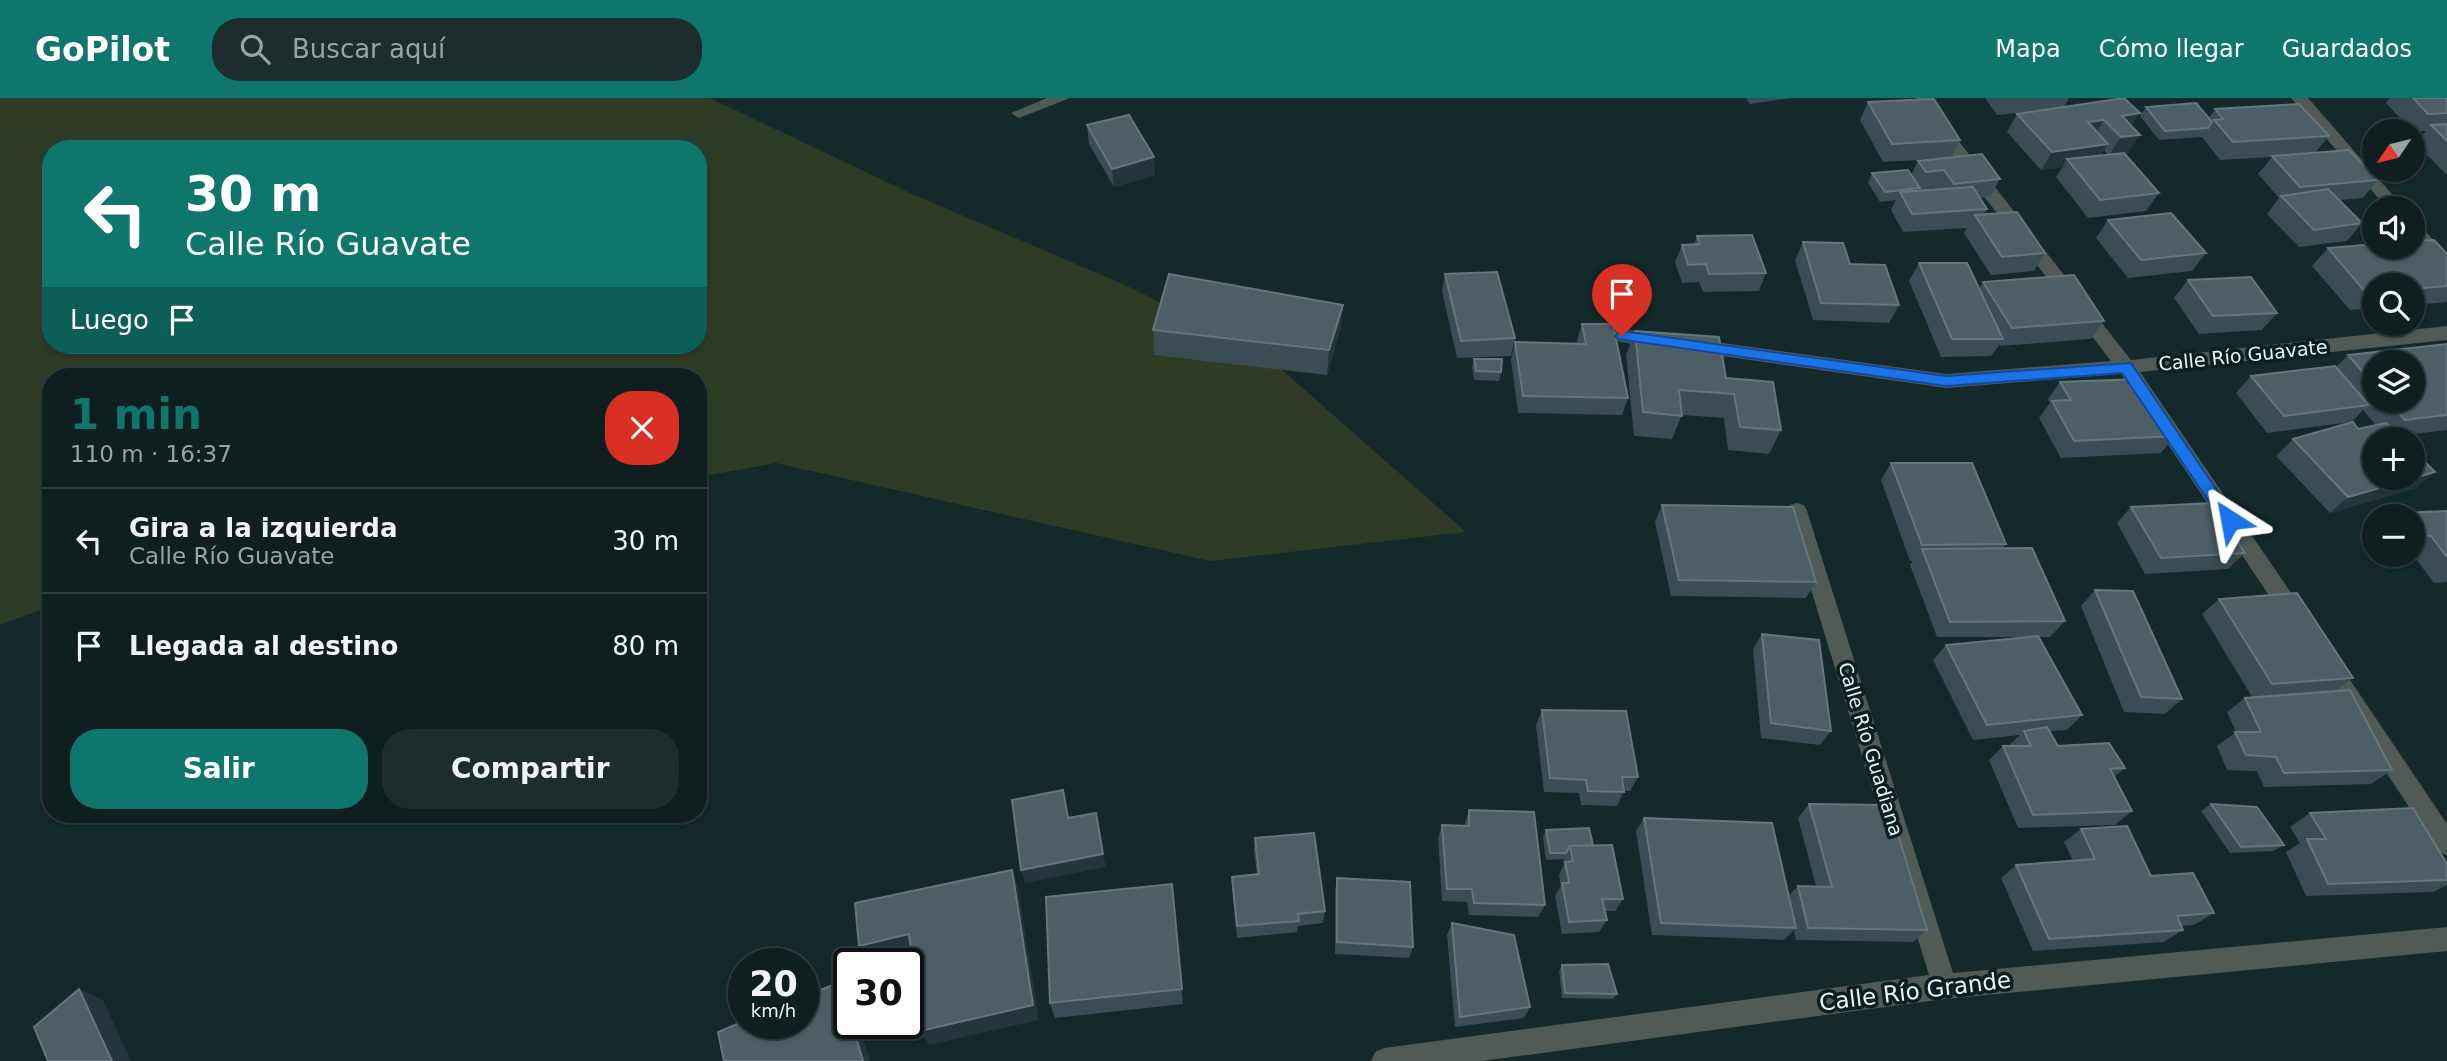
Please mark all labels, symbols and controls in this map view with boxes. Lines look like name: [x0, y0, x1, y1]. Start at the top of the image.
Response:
search box: [212, 18, 702, 81]
text: GoPilot: [35, 30, 170, 69]
icon: search: [236, 30, 274, 68]
text: Buscar aquí: [292, 34, 445, 64]
text: Mapa: [1995, 35, 2061, 63]
text: Cómo llegar: [2099, 35, 2244, 63]
text: Guardados: [2282, 35, 2412, 63]
north arrow: [2362, 119, 2426, 182]
map controls: [2362, 119, 2425, 567]
text: 30 m: [185, 166, 321, 223]
icon: left: [70, 168, 161, 259]
button: sound: [2362, 196, 2425, 259]
text: Calle Río Guavate: [185, 225, 471, 263]
pin: [1592, 264, 1652, 336]
button: search: [2362, 273, 2425, 336]
icon: arrive: [1603, 275, 1641, 313]
icon: arrive: [163, 301, 201, 339]
text: Luego: [70, 305, 149, 335]
street label: Calle Río Guavate: [2157, 335, 2329, 375]
button: layers: [2362, 350, 2425, 413]
text: 1 min: [70, 390, 202, 439]
button: close: [605, 391, 679, 465]
button: +: [2362, 427, 2425, 490]
text: 110 m · 16:37: [70, 441, 232, 467]
position arrow: [2193, 483, 2267, 557]
button: −: [2362, 504, 2425, 567]
text: Gira a la izquierda: [129, 513, 397, 543]
icon: left: [70, 522, 108, 560]
text: 30 m: [612, 526, 679, 556]
text: Calle Río Guavate: [129, 543, 335, 569]
icon: arrive: [70, 627, 108, 665]
text: Llegada al destino: [129, 631, 398, 661]
text: 80 m: [612, 631, 679, 661]
street label: Calle Río Guadiana: [1834, 660, 1908, 838]
button: Salir: [70, 729, 368, 809]
button: Compartir: [382, 729, 679, 809]
speed limit sign: 30: [833, 948, 924, 1039]
text: 20: [749, 964, 798, 1004]
street label: Calle Río Grande: [1818, 966, 2012, 1016]
text: km/h: [751, 1000, 796, 1021]

